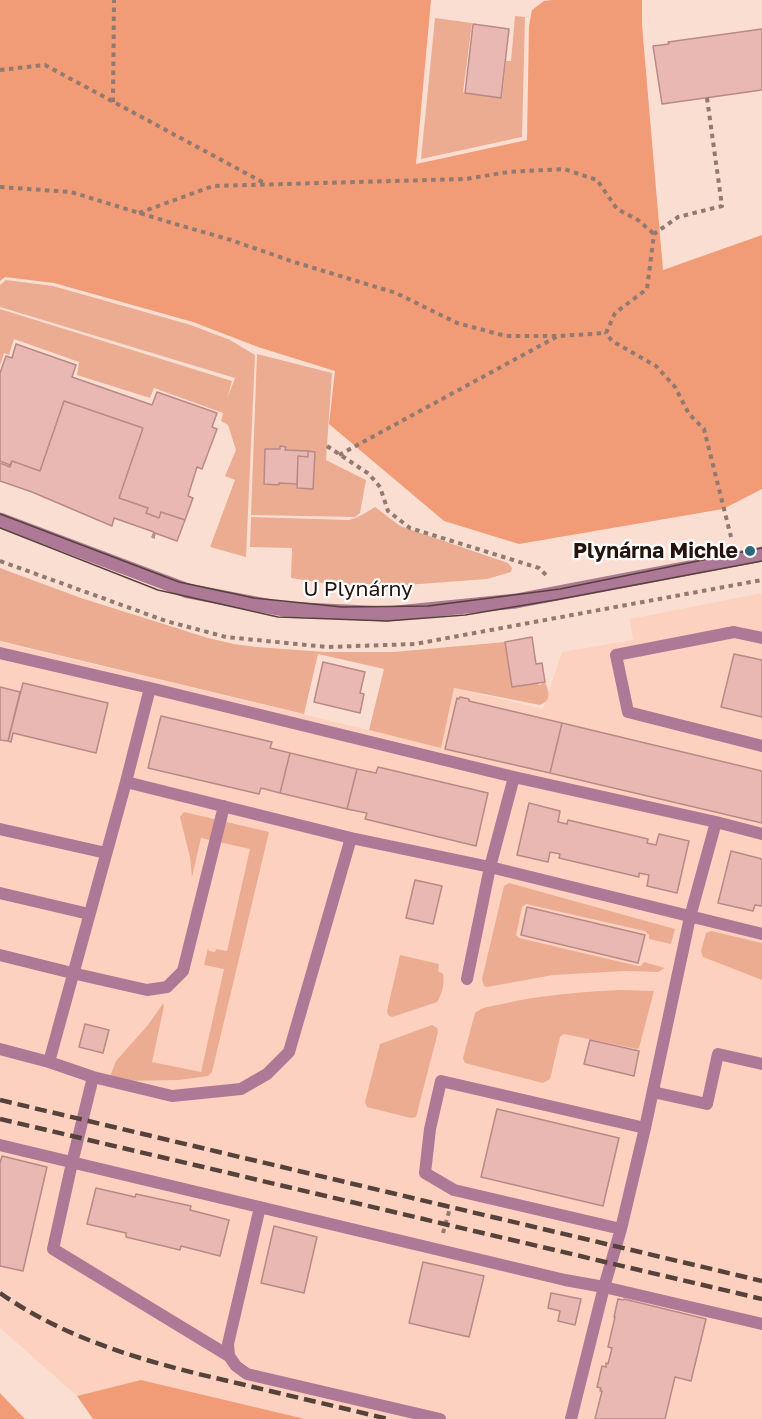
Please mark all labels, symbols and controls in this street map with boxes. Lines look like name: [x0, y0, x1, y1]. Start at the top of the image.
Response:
place label: Plynárna Michle: [573, 538, 738, 564]
marker: Plynárna Michle: [743, 544, 757, 558]
street label: U Plynárny: [303, 576, 413, 602]

